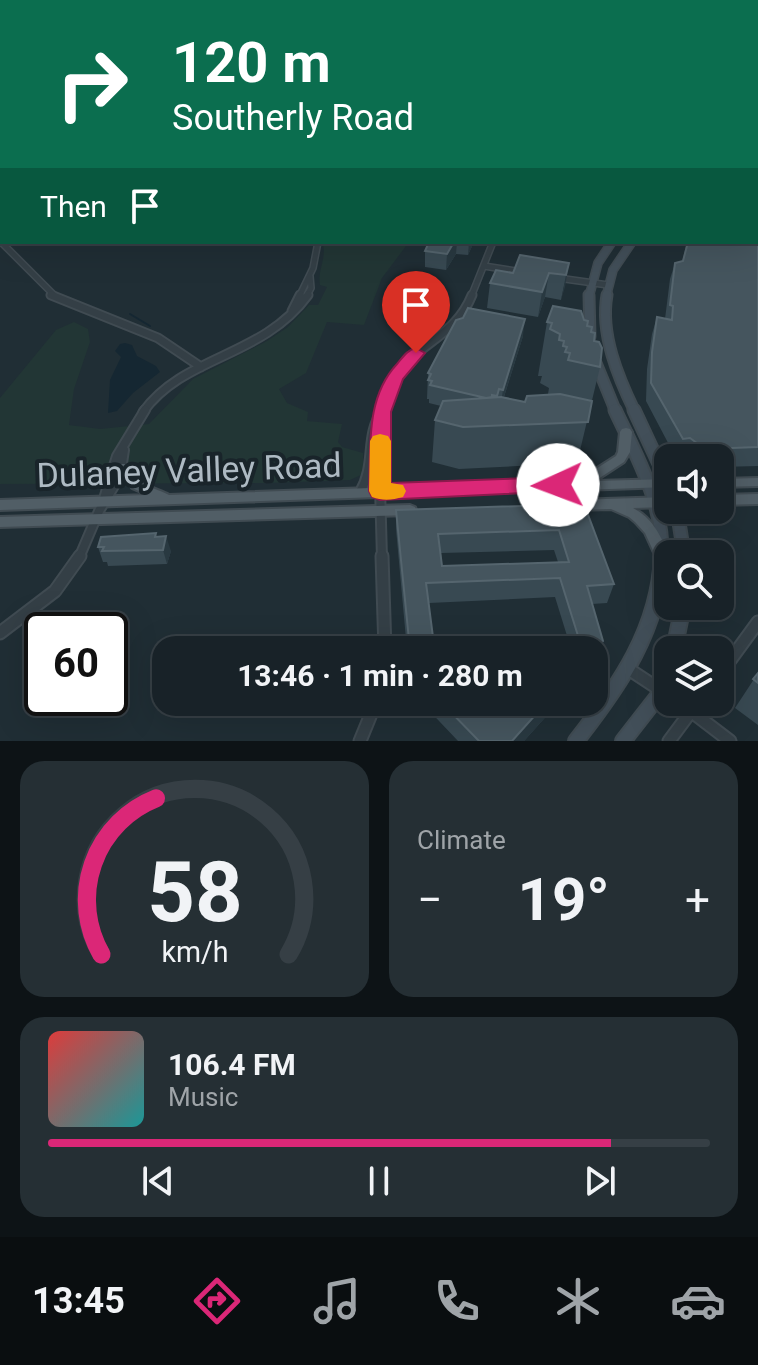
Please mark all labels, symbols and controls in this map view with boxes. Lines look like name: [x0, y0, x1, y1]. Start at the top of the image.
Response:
text: 120 m: [172, 30, 331, 96]
icon: right: [40, 32, 144, 136]
text: Southerly Road: [172, 97, 414, 139]
icon: arrive: [123, 184, 167, 228]
text: Then: [40, 189, 107, 224]
pin: [382, 271, 450, 353]
icon: arrive: [394, 283, 438, 327]
position arrow: [516, 443, 600, 527]
map controls: [654, 444, 734, 716]
button: sound: [654, 444, 734, 524]
street label: Dulaney Valley Road: [36, 445, 342, 495]
button: search: [654, 540, 734, 620]
speed limit sign: 60: [24, 612, 128, 716]
button: layers: [654, 636, 734, 716]
text: 13:46 · 1 min · 280 m: [237, 658, 523, 693]
text: Climate: [417, 825, 506, 855]
text: 58: [147, 844, 242, 941]
text: 19°: [517, 864, 610, 935]
text: −: [417, 874, 442, 926]
text: +: [685, 874, 710, 926]
text: km/h: [161, 935, 228, 969]
text: 106.4 FM: [168, 1047, 296, 1082]
text: Music: [168, 1082, 238, 1112]
icon: previous: [136, 1159, 180, 1203]
icon: pause: [357, 1159, 401, 1203]
icon: next: [578, 1159, 622, 1203]
icon: directions: [189, 1273, 245, 1329]
icon: music: [309, 1273, 365, 1329]
icon: phone: [429, 1273, 485, 1329]
icon: climate: [550, 1273, 606, 1329]
icon: car: [670, 1273, 726, 1329]
text: 13:45: [32, 1280, 125, 1322]

